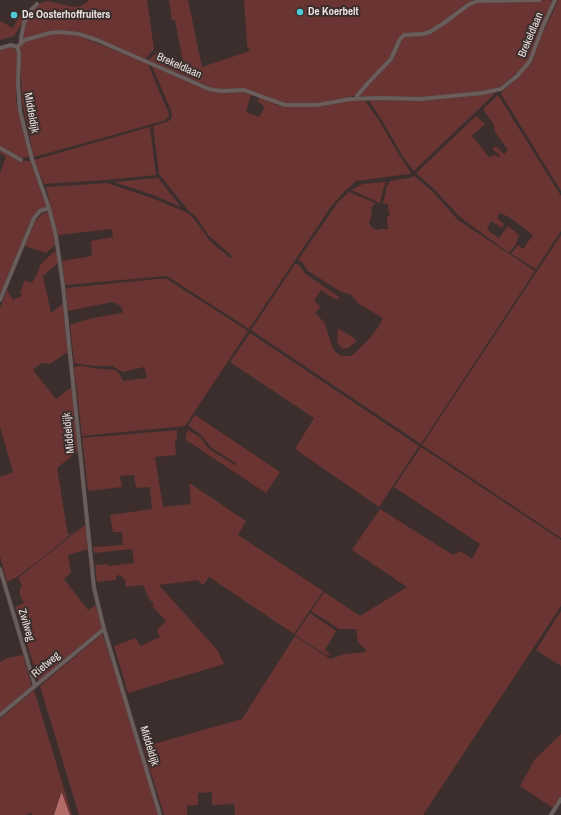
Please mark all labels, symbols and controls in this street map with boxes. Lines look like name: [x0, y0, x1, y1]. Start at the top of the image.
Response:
place label: De Koerbelt: [308, 5, 359, 19]
marker: De Koerbelt: [295, 7, 305, 17]
place label: De Oosterhoffruiters: [22, 8, 110, 22]
marker: De Oosterhoffruiters: [9, 10, 19, 20]
street label: Brekeldlaan: [516, 10, 546, 60]
street label: Brekeldlaan: [155, 50, 203, 82]
street label: Middeldijk: [21, 92, 41, 134]
street label: Middeldijk: [60, 412, 78, 454]
street label: Zwilweg: [15, 607, 37, 643]
street label: Rietweg: [29, 649, 63, 681]
street label: Middeldijk: [137, 724, 161, 768]

